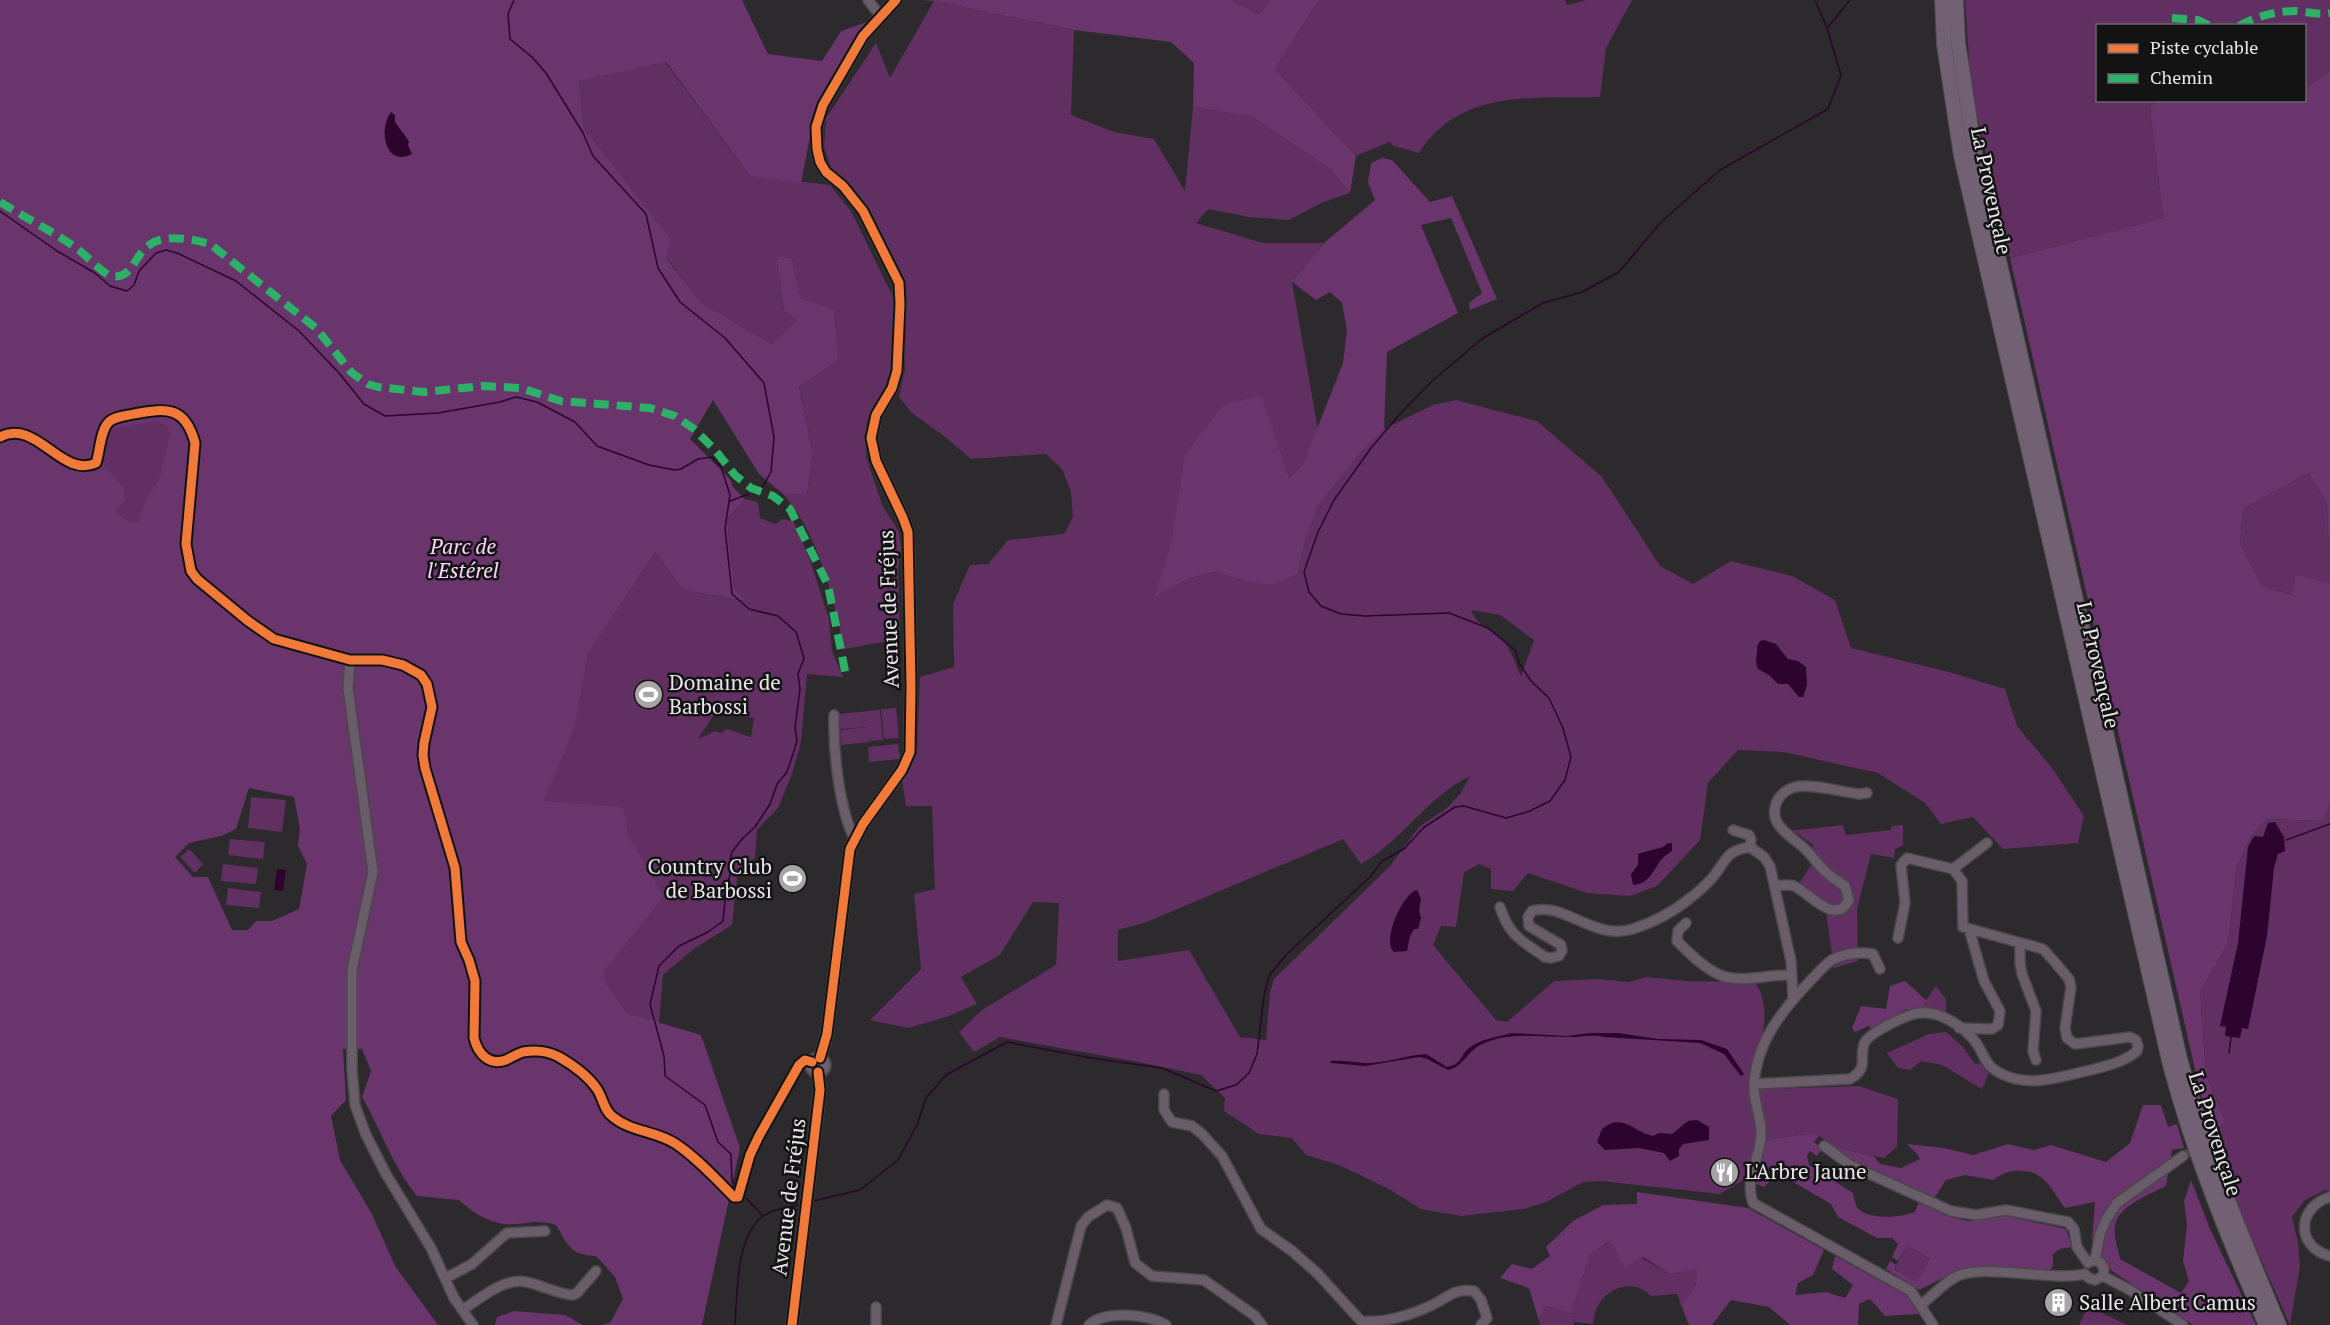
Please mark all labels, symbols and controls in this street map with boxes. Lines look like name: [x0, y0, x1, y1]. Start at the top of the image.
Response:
legend: [2096, 24, 2306, 102]
text: Piste cyclable: [2150, 35, 2258, 59]
text: Chemin: [2150, 65, 2213, 89]
street label: La Provençale: [1965, 124, 2019, 257]
street label: Avenue de Fréjus: [871, 529, 905, 689]
park label: Parc de l'Estérel: [427, 532, 499, 584]
street label: La Provençale: [2071, 598, 2127, 731]
place label: Domaine de Barbossi: [669, 668, 781, 720]
sports icon: Domaine de Barbossi: [632, 679, 664, 711]
place label: Country Club de Barbossi: [648, 852, 772, 904]
sports icon: Country Club de Barbossi: [777, 863, 809, 895]
street label: La Provençale: [2183, 1068, 2249, 1200]
street label: Avenue de Fréjus: [764, 1117, 812, 1277]
restaurant icon: L'Arbre Jaune: [1708, 1156, 1740, 1188]
place label: L'Arbre Jaune: [1745, 1157, 1867, 1185]
building icon: Salle Albert Camus: [2042, 1287, 2074, 1319]
place label: Salle Albert Camus: [2079, 1288, 2256, 1316]

